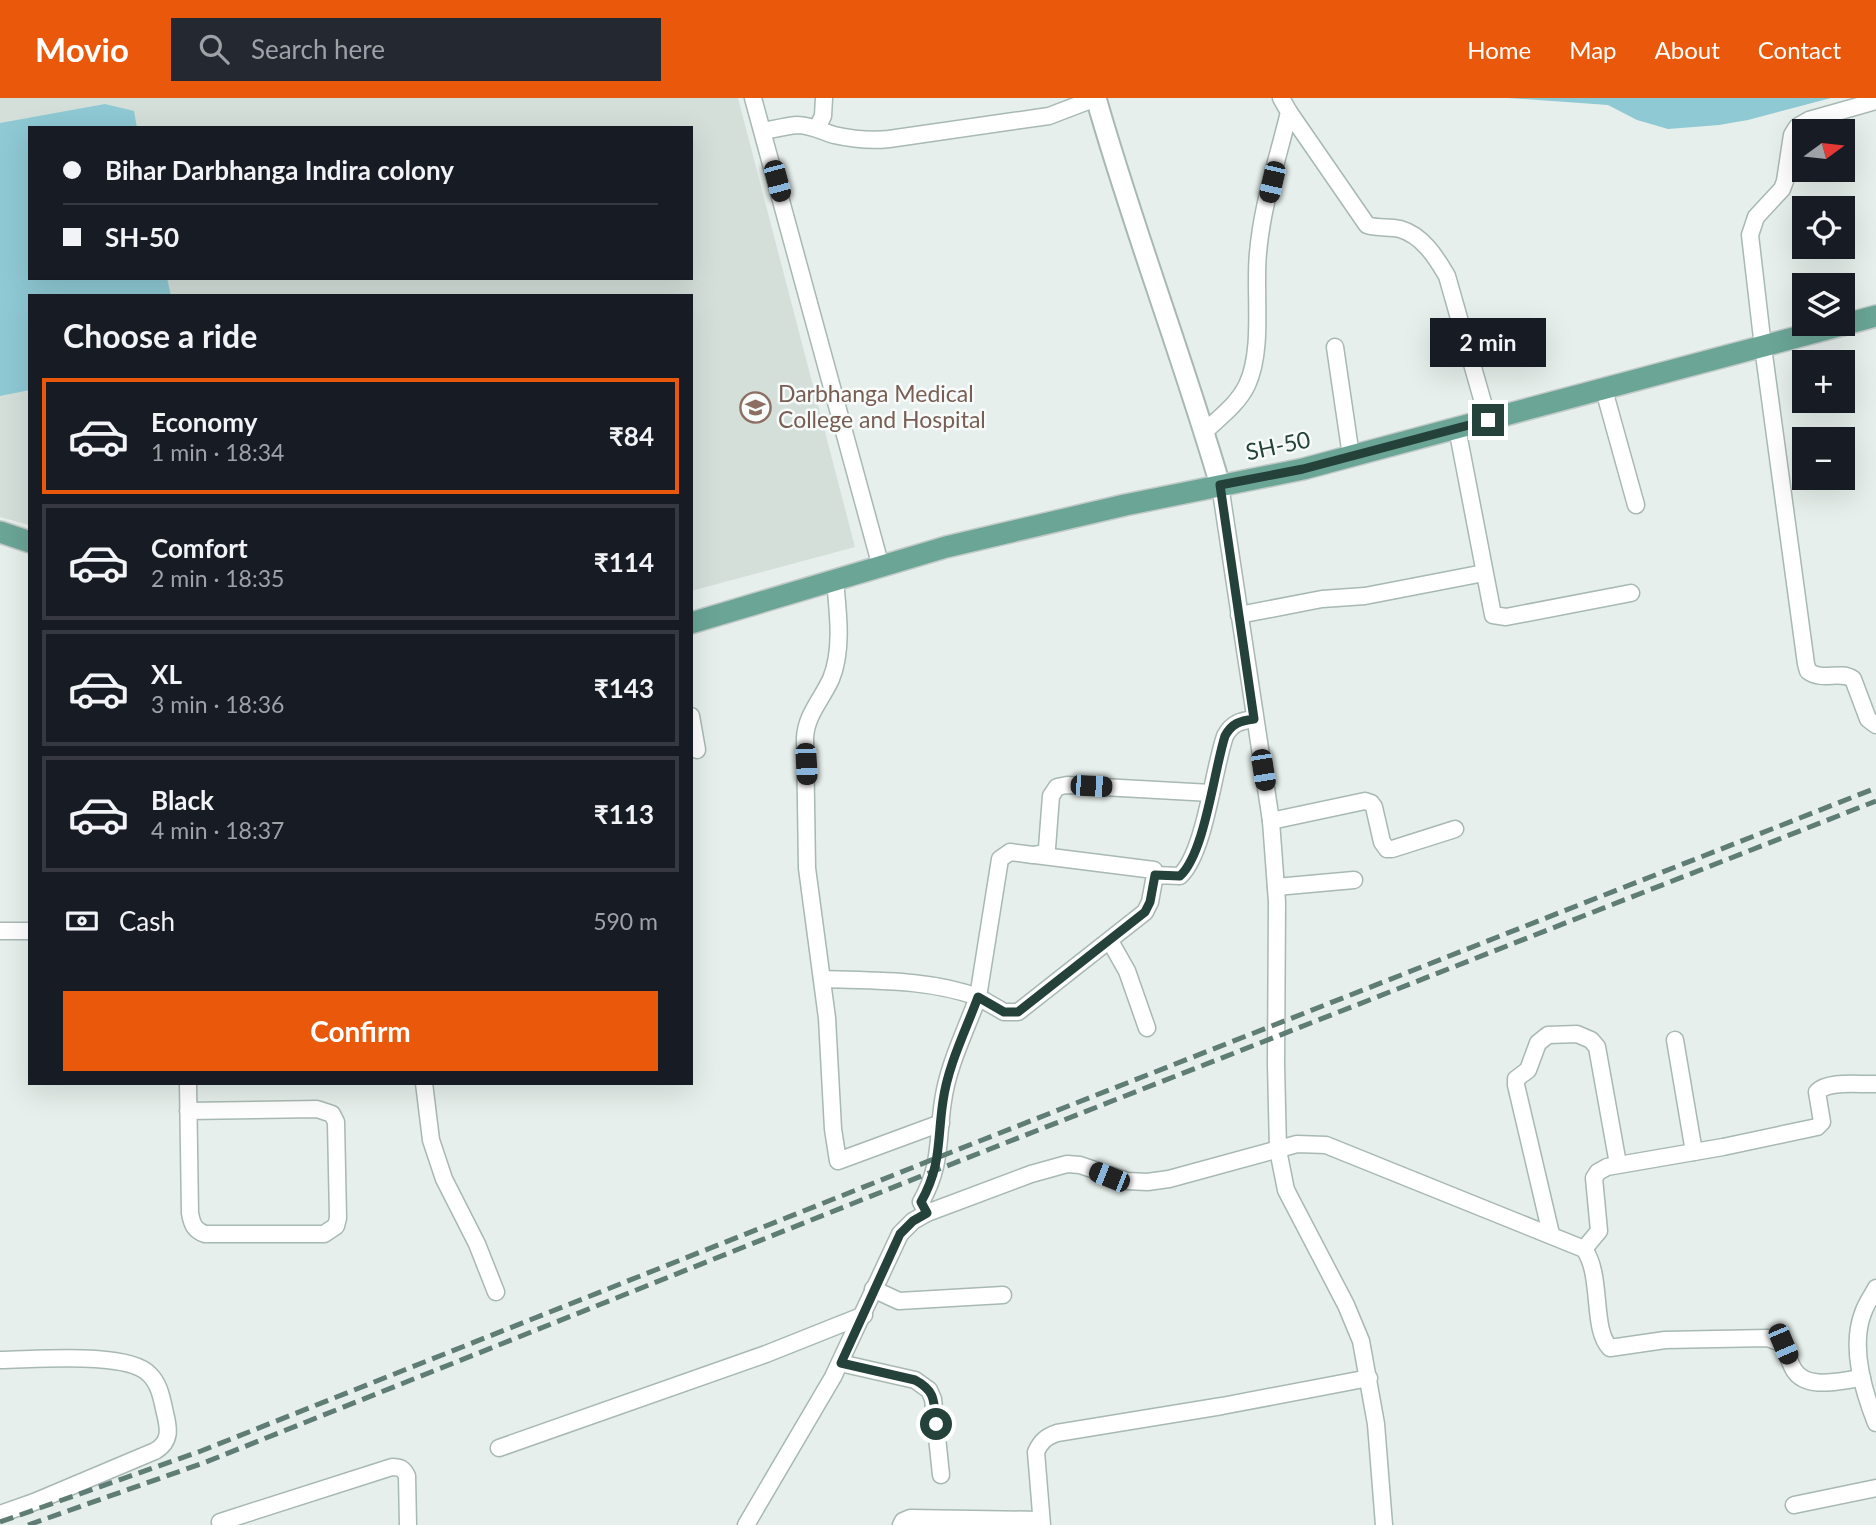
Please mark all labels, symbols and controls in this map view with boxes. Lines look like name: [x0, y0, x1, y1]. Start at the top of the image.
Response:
search box: [171, 18, 661, 81]
text: Movio: [35, 29, 129, 69]
icon: search: [195, 30, 233, 68]
text: Search here: [251, 33, 385, 65]
text: Home: [1467, 35, 1531, 64]
text: Map: [1569, 35, 1617, 64]
text: About: [1655, 35, 1720, 64]
text: Contact: [1758, 35, 1841, 64]
north arrow: [1792, 119, 1855, 182]
map controls: [1792, 119, 1855, 490]
text: Bihar Darbhanga Indira colony: [105, 154, 454, 186]
car: [762, 158, 793, 204]
car: [1258, 159, 1287, 205]
button: locate: [1792, 196, 1855, 259]
text: SH-50: [105, 221, 179, 253]
button: layers: [1792, 273, 1855, 336]
text: Choose a ride: [63, 316, 257, 355]
callout: 2 min: [1430, 318, 1546, 368]
text: 2 min: [1459, 328, 1517, 356]
button: +: [1792, 350, 1855, 413]
place label: Darbhanga Medical College and Hospital: [778, 379, 986, 433]
school or university icon: Darbhanga Medical College and Hospital: [738, 390, 772, 424]
route end: [1472, 404, 1504, 436]
icon: car: [67, 405, 130, 468]
text: Economy: [151, 406, 257, 438]
text: ₹84: [609, 420, 654, 452]
street label: SH-50: [1243, 425, 1313, 466]
button: −: [1792, 427, 1855, 490]
text: 1 min · 18:34: [151, 438, 284, 466]
icon: car: [67, 531, 130, 594]
text: Comfort: [151, 532, 248, 564]
text: ₹114: [594, 546, 654, 578]
text: 2 min · 18:35: [151, 564, 284, 592]
icon: car: [67, 657, 130, 720]
text: XL: [151, 658, 182, 690]
text: ₹143: [594, 672, 654, 704]
text: 3 min · 18:36: [151, 690, 284, 718]
car: [795, 742, 818, 786]
car: [1250, 748, 1277, 792]
car: [1070, 774, 1113, 798]
icon: car: [67, 783, 130, 846]
text: Black: [151, 784, 214, 816]
text: ₹113: [594, 798, 654, 830]
text: 4 min · 18:37: [151, 816, 284, 844]
icon: cash: [63, 902, 101, 940]
text: Cash: [119, 905, 175, 937]
text: 590 m: [593, 907, 658, 935]
button: Confirm: [63, 991, 658, 1071]
car: [1086, 1159, 1133, 1195]
car: [1766, 1321, 1801, 1367]
route start: [920, 1408, 952, 1440]

